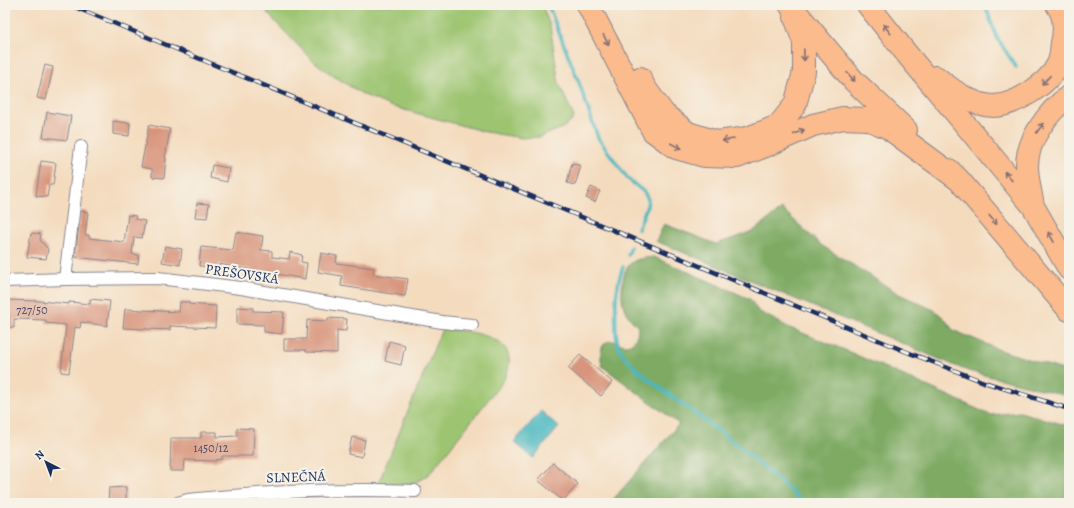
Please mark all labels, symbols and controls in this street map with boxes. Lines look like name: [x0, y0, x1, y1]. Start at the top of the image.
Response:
one-way arrow: [883, 24, 891, 35]
one-way arrow: [602, 33, 610, 45]
one-way arrow: [800, 48, 808, 61]
one-way arrow: [847, 72, 856, 82]
one-way arrow: [1042, 74, 1051, 84]
one-way arrow: [1036, 123, 1044, 134]
one-way arrow: [793, 128, 805, 135]
one-way arrow: [722, 136, 735, 144]
one-way arrow: [670, 143, 682, 150]
one-way arrow: [1003, 171, 1012, 181]
one-way arrow: [989, 215, 998, 226]
one-way arrow: [1046, 231, 1054, 243]
street label: PREŠOVSKÁ: [204, 259, 281, 289]
house number: 727/50: [16, 302, 48, 318]
house number: 1450/12: [194, 440, 229, 456]
north arrow: [26, 442, 66, 482]
text: N: [32, 447, 48, 463]
street label: SLNEČNÁ: [266, 466, 327, 488]

